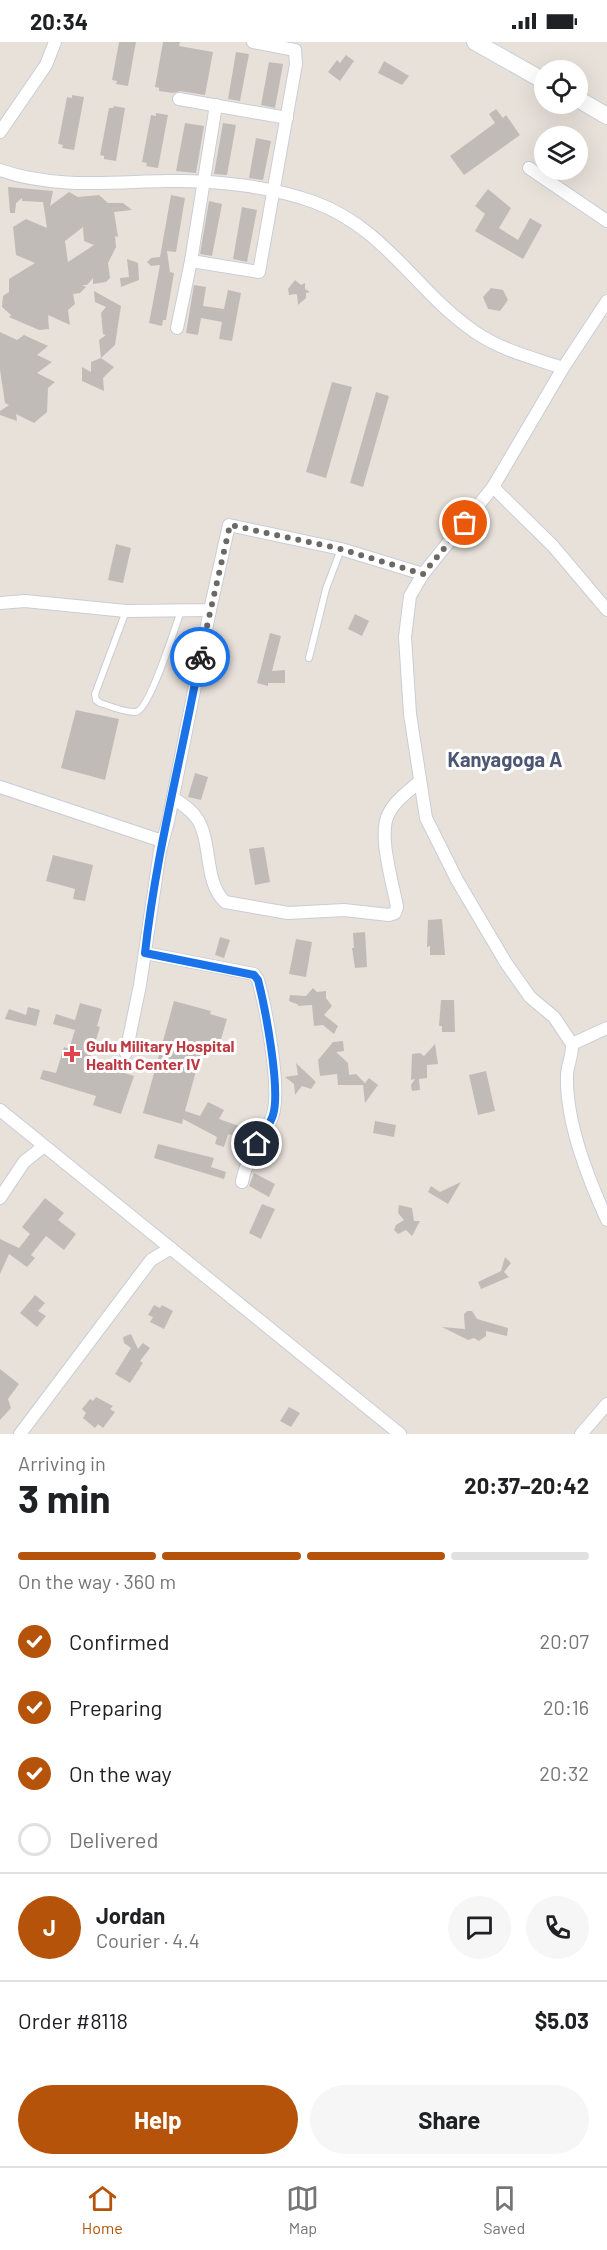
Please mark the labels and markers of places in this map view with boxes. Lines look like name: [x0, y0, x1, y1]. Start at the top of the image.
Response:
pin: [439, 497, 490, 548]
place label: Gulu Military Hospital Health Center IV: [86, 1036, 235, 1073]
marker: Gulu Military Hospital Health Center IV: [63, 1045, 81, 1063]
pin: [231, 1118, 282, 1169]

